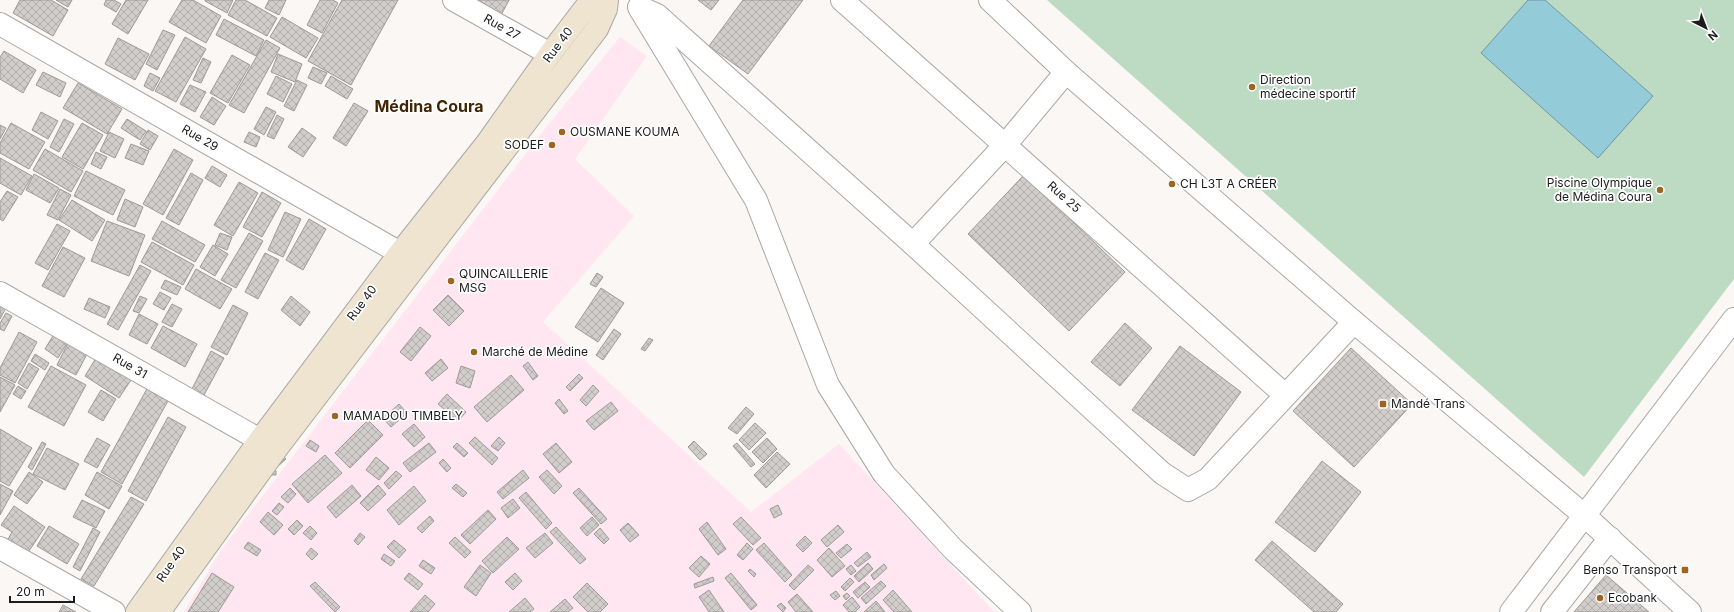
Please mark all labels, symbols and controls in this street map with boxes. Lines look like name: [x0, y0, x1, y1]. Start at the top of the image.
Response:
north arrow: [1686, 8, 1726, 48]
street label: Rue 27: [481, 10, 523, 43]
street label: Rue 40: [539, 24, 576, 65]
text: N: [1705, 27, 1720, 43]
place label: Direction médecine sportif: [1260, 72, 1356, 101]
marker: Direction médecine sportif: [1247, 82, 1257, 92]
district label: Médina Coura: [374, 96, 484, 116]
street label: Rue 29: [179, 121, 221, 154]
place label: OUSMANE KOUMA: [570, 124, 679, 139]
marker: OUSMANE KOUMA: [557, 127, 567, 137]
place label: SODEF: [504, 137, 544, 152]
marker: SODEF: [547, 140, 557, 150]
place label: Piscine Olympique de Médina Coura: [1547, 175, 1652, 204]
place label: CH L3T A CRÉER: [1180, 176, 1277, 191]
street label: Rue 25: [1045, 178, 1084, 216]
marker: CH L3T A CRÉER: [1167, 179, 1177, 189]
marker: Piscine Olympique de Médina Coura: [1655, 185, 1665, 195]
place label: QUINCAILLERIE MSG: [459, 266, 548, 295]
marker: QUINCAILLERIE MSG: [446, 276, 456, 286]
street label: Rue 40: [343, 282, 380, 323]
place label: Marché de Médine: [482, 344, 588, 359]
marker: Marché de Médine: [469, 347, 479, 357]
street label: Rue 31: [110, 350, 150, 381]
place label: Mandé Trans: [1391, 396, 1465, 411]
marker: Mandé Trans: [1378, 399, 1388, 409]
place label: MAMADOU TIMBELY: [343, 408, 463, 423]
marker: MAMADOU TIMBELY: [330, 411, 340, 421]
street label: Rue 40: [153, 543, 188, 585]
place label: Benso Transport: [1583, 562, 1677, 577]
marker: Benso Transport: [1680, 565, 1690, 575]
scale bar: [10, 578, 74, 604]
text: 20 m: [16, 584, 45, 599]
place label: Ecobank: [1608, 590, 1658, 605]
marker: Ecobank: [1595, 593, 1605, 603]

